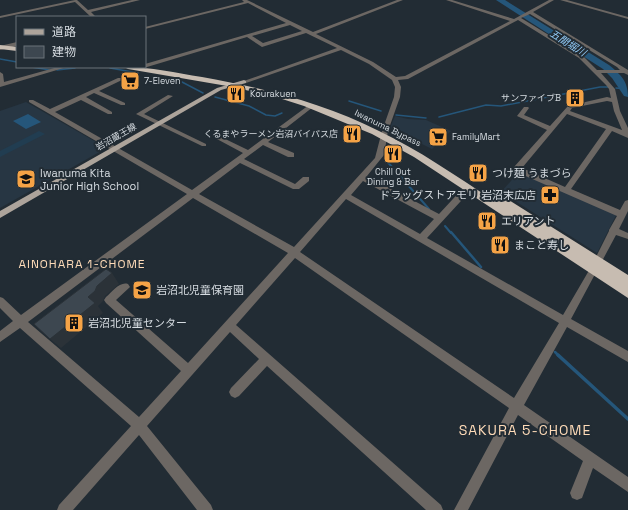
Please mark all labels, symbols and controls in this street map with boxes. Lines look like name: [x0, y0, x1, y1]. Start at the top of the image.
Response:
legend: [16, 16, 146, 68]
text: 道路: [52, 24, 76, 40]
water label: 五間堀川: [548, 27, 589, 60]
text: 建物: [52, 44, 76, 60]
supermarket icon: 7-Eleven: [119, 70, 141, 92]
place label: 7-Eleven: [144, 75, 181, 87]
restaurant icon: Kourakuen: [225, 83, 247, 105]
building icon: サンファイブB: [564, 87, 586, 109]
place label: Kourakuen: [250, 88, 296, 100]
place label: サンファイブB: [501, 92, 561, 104]
street label: Iwanuma Bypass: [353, 107, 423, 149]
street label: 岩沼蔵王線: [94, 120, 139, 153]
restaurant icon: くるまやラーメン岩沼バイパス店: [341, 123, 363, 145]
supermarket icon: FamilyMart: [427, 126, 449, 148]
place label: くるまやラーメン岩沼バイパス店: [204, 128, 338, 140]
place label: FamilyMart: [452, 131, 500, 143]
restaurant icon: Chill Out Dining & Bar: [382, 143, 404, 165]
restaurant icon: つけ麺 うまづら: [467, 162, 489, 184]
place label: Iwanuma Kita Junior High School: [40, 166, 139, 193]
place label: Chill Out Dining & Bar: [367, 166, 419, 188]
place label: つけ麺 うまづら: [492, 166, 572, 180]
school or university icon: Iwanuma Kita Junior High School: [15, 168, 37, 190]
pharmacy icon: ドラッグストアモリ 岩沼末広店: [539, 184, 561, 206]
place label: ドラッグストアモリ 岩沼末広店: [379, 188, 536, 202]
restaurant icon: エリアント: [476, 210, 498, 232]
place label: エリアント: [501, 214, 556, 228]
restaurant icon: まこと寿し: [489, 234, 511, 256]
place label: まこと寿し: [514, 238, 569, 252]
district label: AINOHARA 1-CHOME: [18, 256, 146, 272]
school or university icon: 岩沼北児童保育園: [131, 279, 153, 301]
place label: 岩沼北児童保育園: [156, 283, 244, 297]
building icon: 岩沼北児童センター: [63, 312, 85, 334]
place label: 岩沼北児童センター: [88, 316, 187, 330]
district label: SAKURA 5-CHOME: [459, 421, 591, 439]

